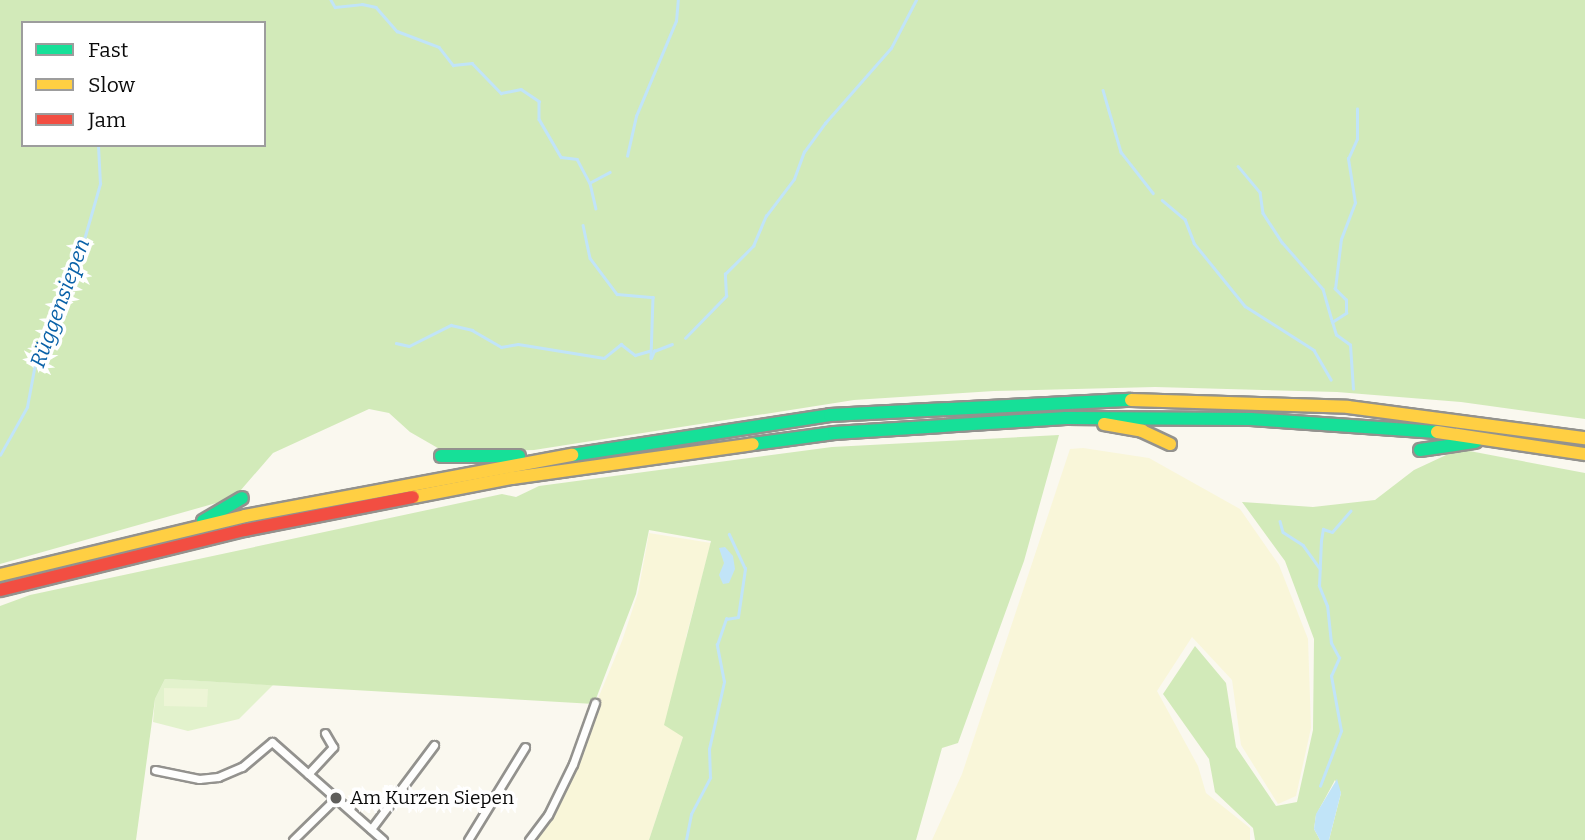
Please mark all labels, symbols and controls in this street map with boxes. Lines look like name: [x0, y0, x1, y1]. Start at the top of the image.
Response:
legend: [21, 21, 266, 147]
text: Fast: [88, 37, 128, 63]
text: Slow: [88, 72, 135, 98]
text: Jam: [88, 107, 126, 133]
water label: Rüggensiepen: [25, 235, 95, 371]
place label: Am Kurzen Siepen: [350, 787, 514, 809]
marker: Am Kurzen Siepen: [328, 790, 344, 806]

